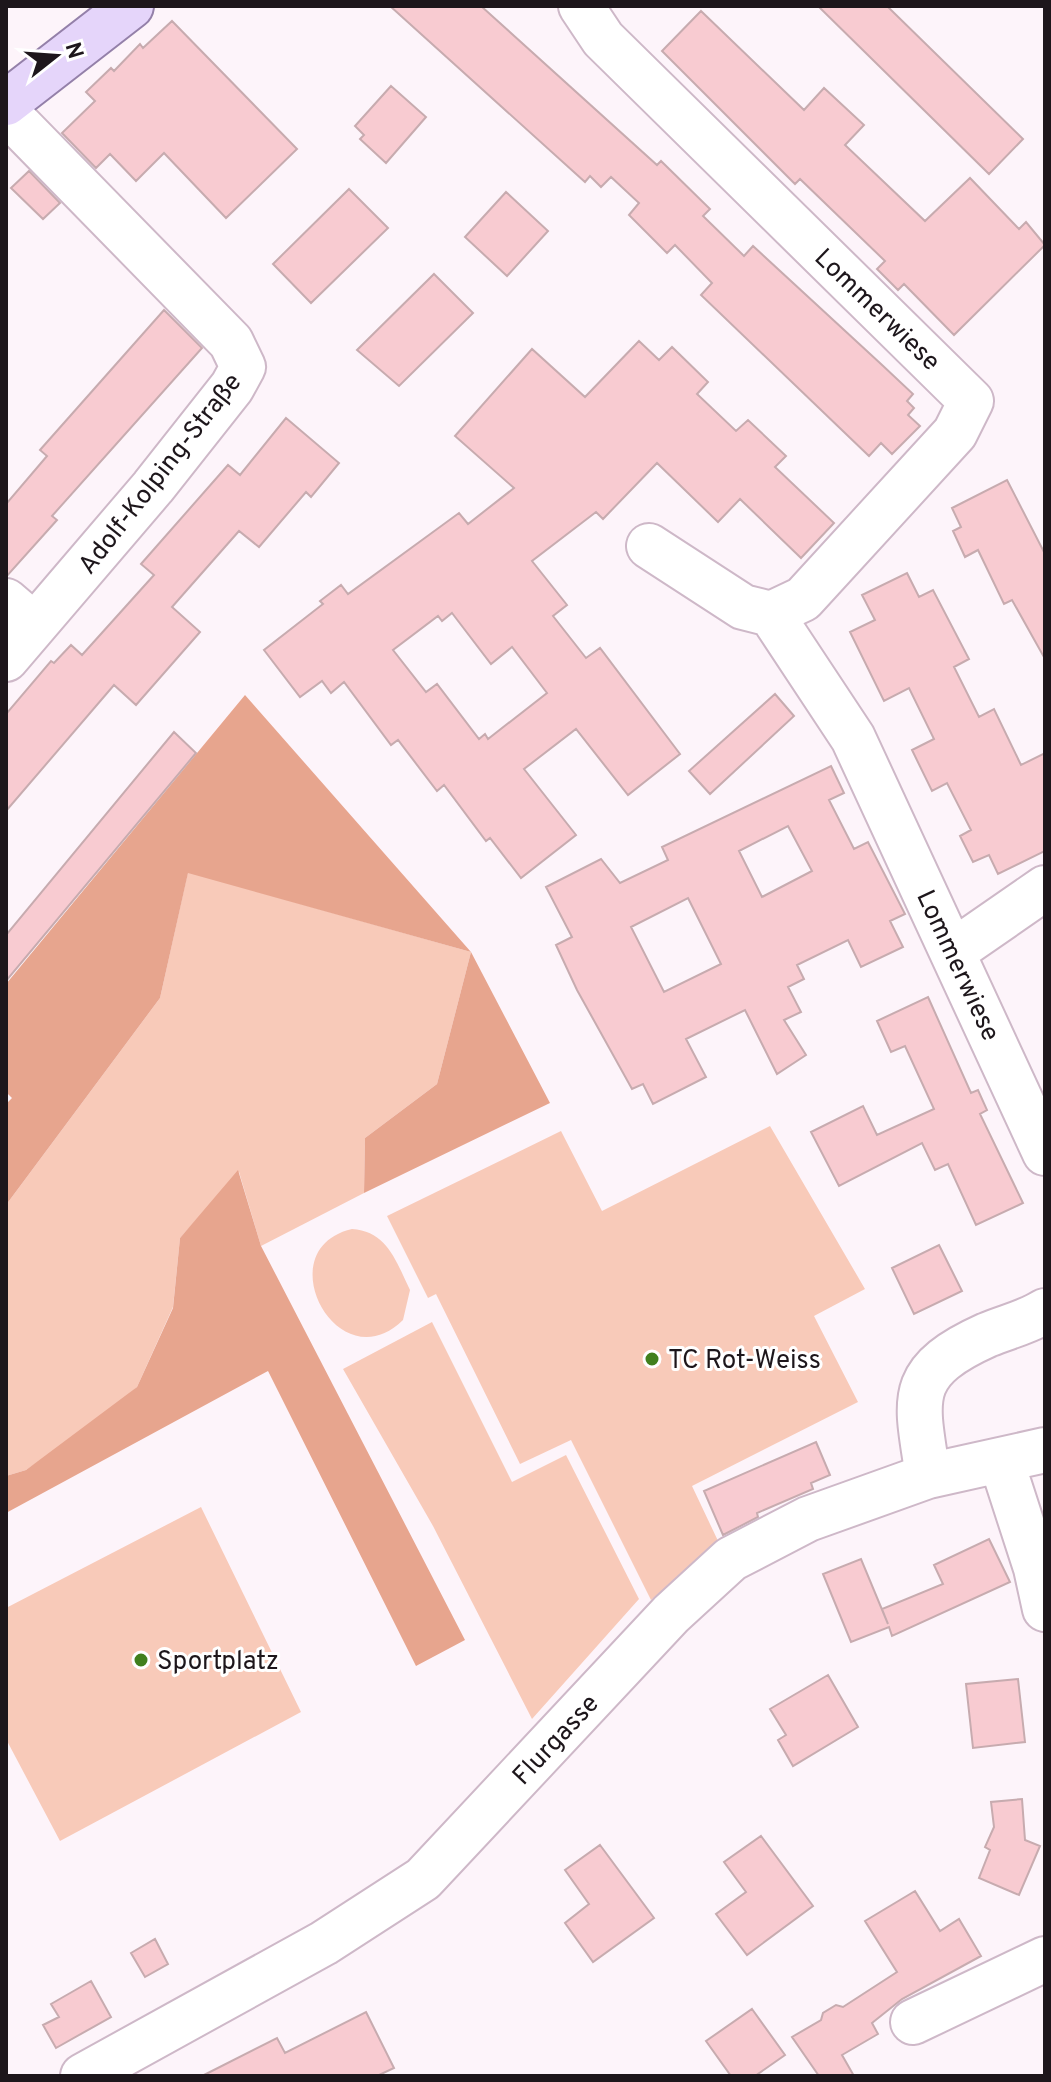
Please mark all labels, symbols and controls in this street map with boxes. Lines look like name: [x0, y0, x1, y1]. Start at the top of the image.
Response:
north arrow: [16, 16, 96, 96]
text: N: [58, 39, 88, 62]
street label: Lommerwiese: [806, 242, 946, 379]
street label: Adolf-Kolping-Straße: [72, 367, 250, 582]
street label: Lommerwiese: [907, 885, 1006, 1047]
place label: TC Rot-Weiss: [668, 1345, 821, 1378]
marker: TC Rot-Weiss: [643, 1350, 661, 1368]
place label: Sportplatz: [157, 1646, 279, 1679]
marker: Sportplatz: [132, 1651, 150, 1669]
street label: Flurgasse: [506, 1688, 607, 1793]

